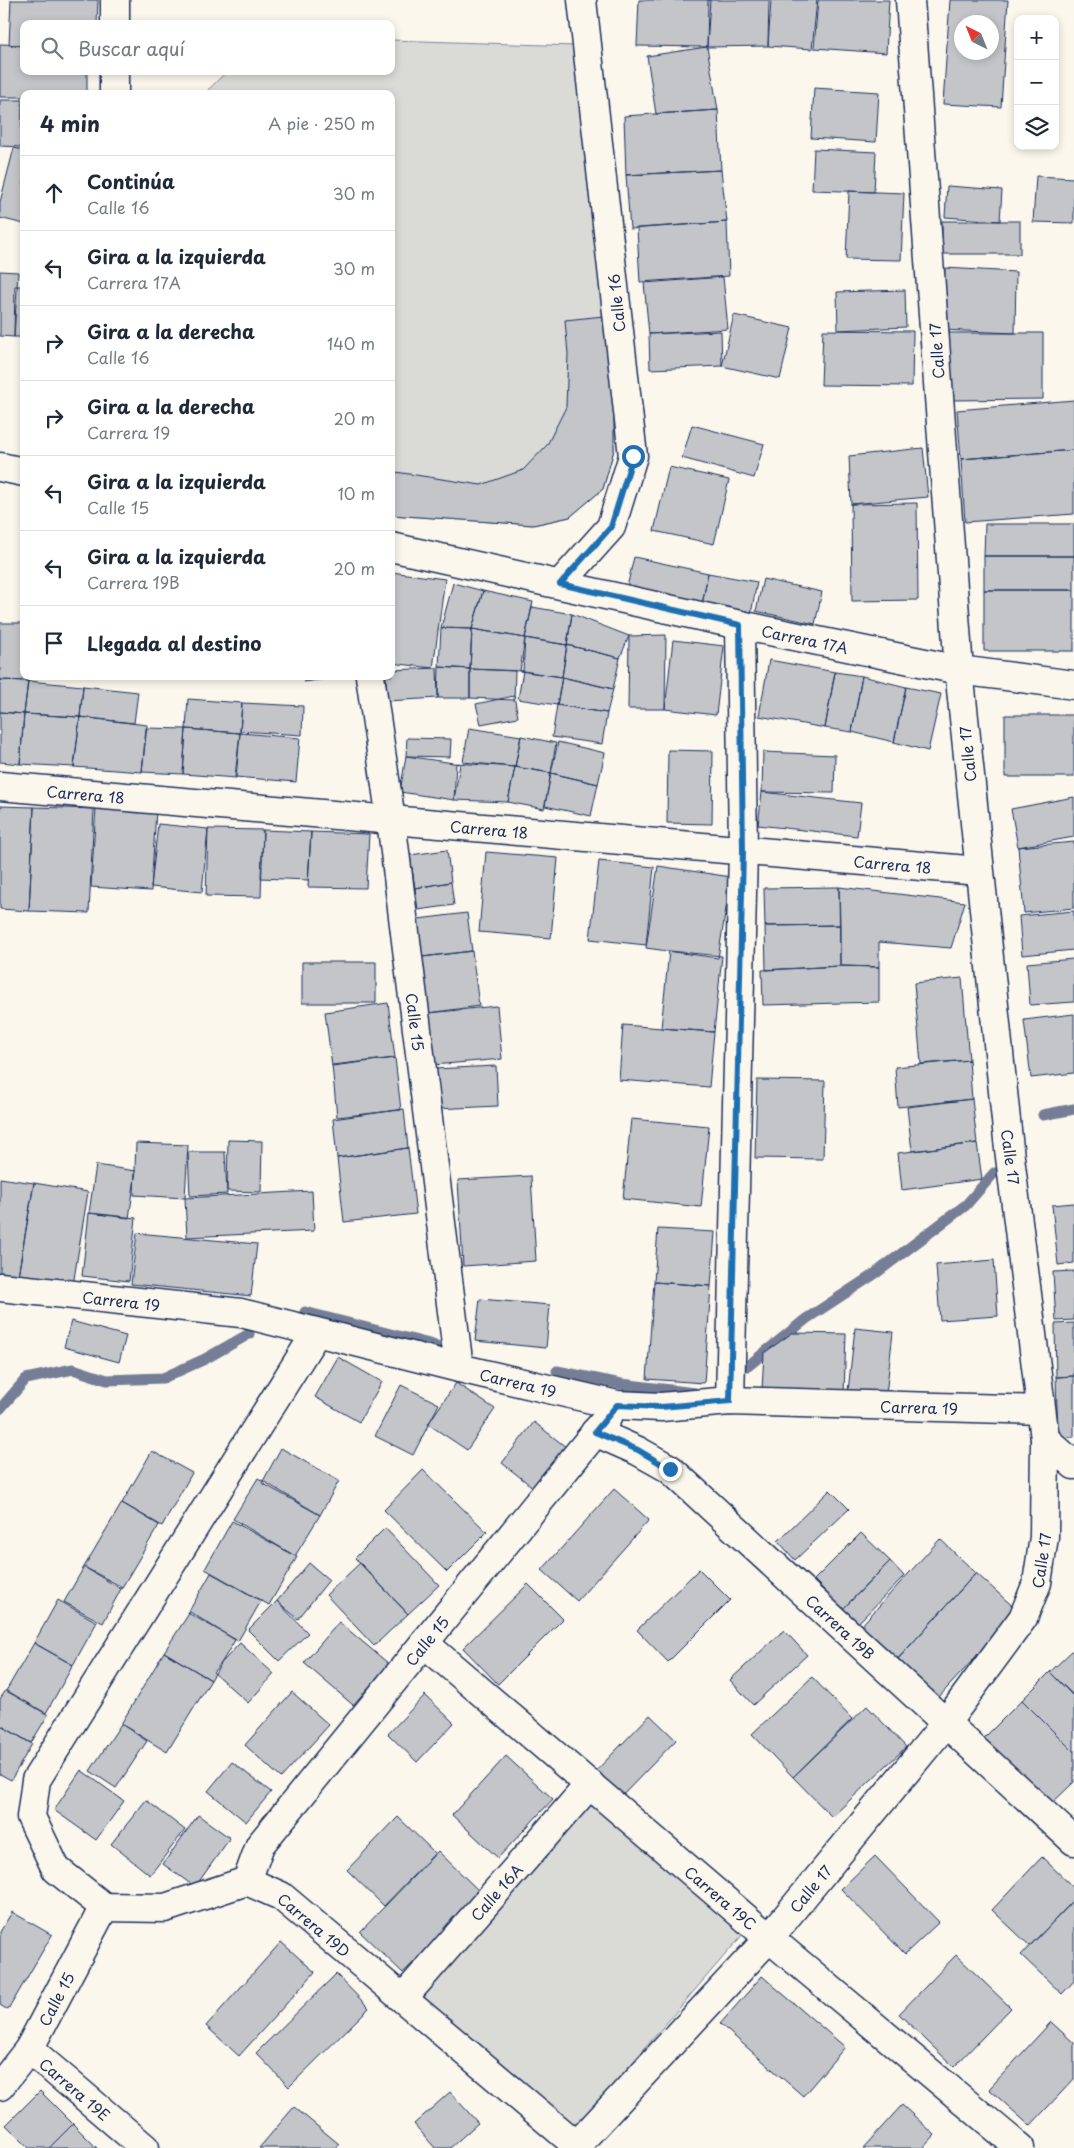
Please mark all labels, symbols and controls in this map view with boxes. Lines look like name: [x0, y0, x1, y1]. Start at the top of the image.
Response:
north arrow: [954, 15, 999, 60]
map controls: [1014, 15, 1059, 150]
button: +: [1014, 15, 1059, 60]
search box: [20, 20, 395, 75]
icon: search: [38, 34, 66, 62]
text: Buscar aquí: [78, 34, 185, 62]
button: −: [1014, 60, 1059, 105]
button: layers: [1014, 105, 1059, 150]
text: 4 min: [40, 107, 100, 139]
text: A pie · 250 m: [268, 111, 375, 135]
text: Continúa: [87, 167, 175, 195]
icon: ahead: [40, 179, 68, 207]
text: 30 m: [333, 181, 375, 205]
text: Calle 16: [87, 195, 149, 219]
text: Gira a la izquierda: [87, 242, 266, 270]
icon: left: [40, 254, 68, 282]
text: 30 m: [333, 256, 375, 280]
text: Carrera 17A: [87, 270, 181, 294]
street label: Calle 16: [602, 273, 630, 333]
text: Gira a la derecha: [87, 317, 255, 345]
street label: Calle 17: [923, 322, 949, 380]
icon: right: [40, 329, 68, 357]
text: 140 m: [327, 331, 375, 355]
text: Calle 16: [87, 345, 149, 369]
text: Gira a la derecha: [87, 392, 255, 420]
icon: right: [40, 404, 68, 432]
text: 20 m: [334, 406, 375, 430]
text: Carrera 19: [87, 420, 170, 444]
route start: [622, 445, 645, 468]
text: Gira a la izquierda: [87, 467, 266, 495]
icon: left: [40, 479, 68, 507]
text: 10 m: [338, 481, 375, 505]
text: Calle 15: [87, 495, 149, 519]
text: Gira a la izquierda: [87, 542, 266, 570]
icon: left: [40, 554, 68, 582]
text: 20 m: [334, 556, 375, 580]
text: Carrera 19B: [87, 570, 180, 594]
street label: Carrera 17A: [760, 618, 850, 658]
icon: arrive: [40, 629, 68, 657]
text: Llegada al destino: [87, 629, 261, 657]
street label: Calle 17: [953, 725, 981, 783]
street label: Carrera 18: [46, 779, 126, 808]
street label: Carrera 18: [449, 814, 529, 843]
street label: Carrera 18: [853, 849, 933, 878]
street label: Calle 15: [401, 992, 431, 1052]
street label: Calle 17: [996, 1128, 1026, 1186]
street label: Carrera 19: [81, 1284, 161, 1316]
street label: Carrera 19: [477, 1362, 559, 1402]
street label: Carrera 19: [880, 1394, 959, 1419]
route end: [659, 1458, 682, 1481]
street label: Calle 17: [1025, 1532, 1056, 1590]
street label: Carrera 19B: [801, 1588, 881, 1664]
street label: Calle 15: [399, 1610, 454, 1670]
street label: Calle 16A: [464, 1858, 527, 1926]
street label: Calle 17: [783, 1859, 837, 1917]
street label: Carrera 19C: [680, 1860, 762, 1935]
street label: Carrera 19D: [273, 1887, 356, 1962]
street label: Calle 15: [32, 1967, 79, 2030]
street label: Carrera 19E: [35, 2052, 116, 2126]

